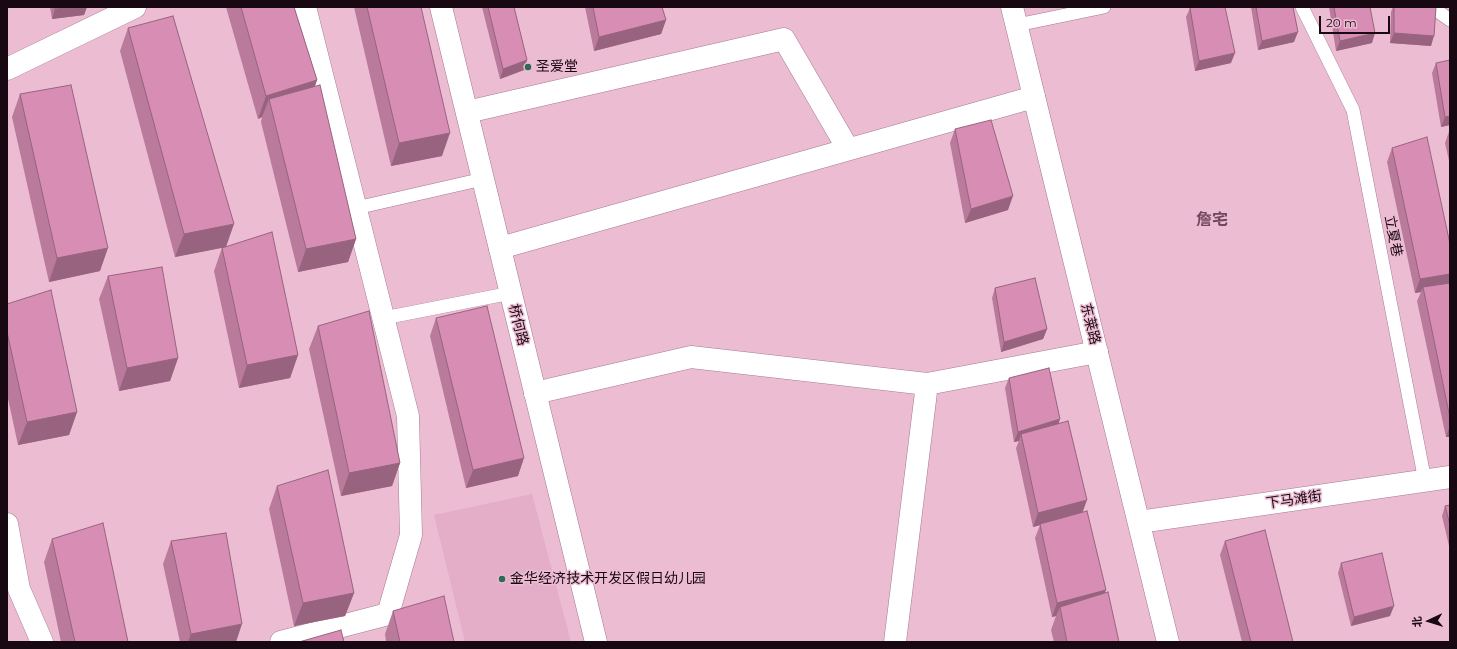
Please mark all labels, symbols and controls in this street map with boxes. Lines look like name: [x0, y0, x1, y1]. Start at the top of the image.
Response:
scale bar: [1321, 8, 1392, 34]
text: 20 m: [1326, 15, 1357, 30]
place label: 圣爱堂: [536, 59, 578, 75]
marker: 圣爱堂: [523, 62, 533, 72]
district label: 詹宅: [1196, 210, 1228, 230]
street label: 立夏巷: [1381, 214, 1405, 258]
street label: 东莱路: [1077, 302, 1103, 346]
street label: 桥何路: [505, 303, 531, 347]
street label: 下马滩街: [1265, 488, 1323, 512]
place label: 金华经济技术开发区假日幼儿园: [510, 571, 706, 587]
marker: 金华经济技术开发区假日幼儿园: [497, 574, 507, 584]
north arrow: [1409, 601, 1449, 641]
text: 北: [1410, 616, 1424, 628]

